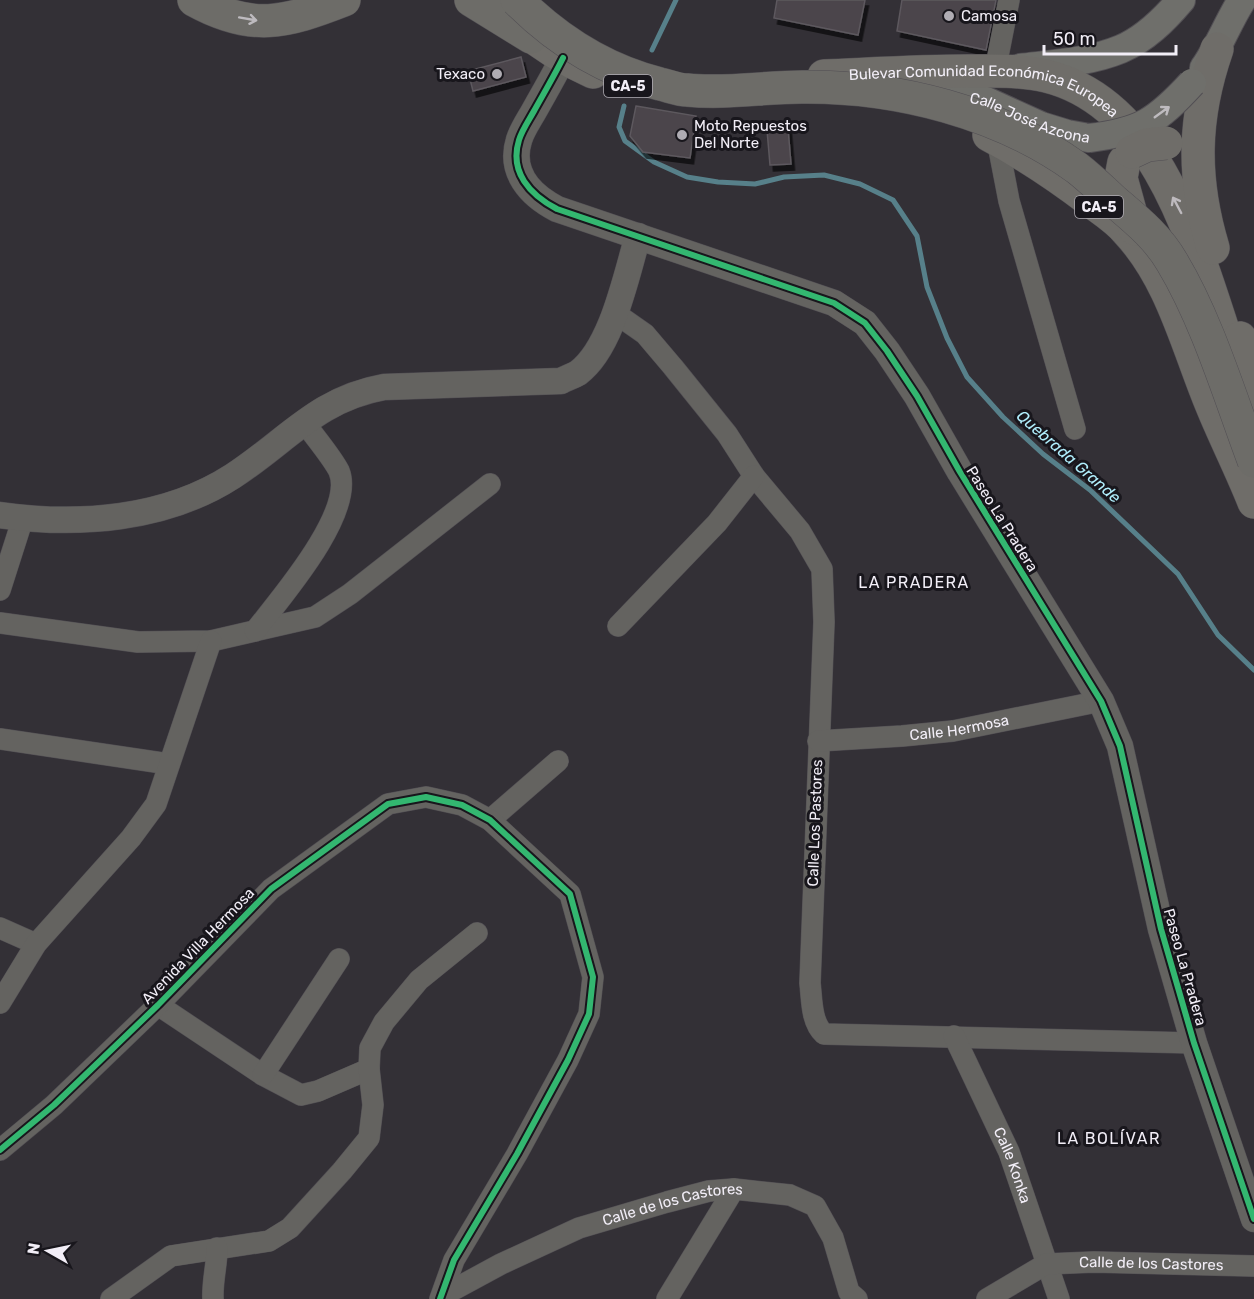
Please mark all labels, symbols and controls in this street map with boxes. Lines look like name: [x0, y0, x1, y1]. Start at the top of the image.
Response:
place label: Camosa: [961, 7, 1017, 25]
marker: Camosa: [942, 9, 956, 23]
one-way arrow: [238, 14, 258, 25]
scale bar: [1044, 18, 1176, 56]
text: 50 m: [1053, 28, 1096, 50]
street label: Bulevar Comunidad Económica Europea: [848, 62, 1122, 121]
place label: Texaco: [436, 65, 485, 83]
marker: Texaco: [490, 67, 504, 81]
road number: CA-5: [604, 75, 652, 97]
street label: Calle José Azcona: [968, 89, 1091, 147]
one-way arrow: [1154, 106, 1170, 118]
place label: Moto Repuestos Del Norte: [694, 117, 807, 152]
marker: Moto Repuestos Del Norte: [675, 128, 689, 142]
road number: CA-5: [1075, 196, 1123, 218]
one-way arrow: [1171, 197, 1182, 215]
water label: Quebrada Grande: [1013, 406, 1125, 507]
street label: Paseo La Pradera: [962, 463, 1042, 575]
district label: LA PRADERA: [858, 573, 970, 592]
street label: Calle Hermosa: [909, 711, 1010, 744]
street label: Calle Los Pastores: [804, 759, 826, 887]
street label: Avenida Villa Hermosa: [138, 884, 258, 1008]
street label: Paseo La Pradera: [1160, 906, 1210, 1028]
street label: Calle Konka: [990, 1124, 1035, 1206]
district label: LA BOLÍVAR: [1057, 1129, 1161, 1148]
street label: Calle de los Castores: [600, 1180, 744, 1230]
north arrow: [18, 1221, 78, 1281]
text: N: [23, 1242, 44, 1256]
street label: Calle de los Castores: [1079, 1253, 1224, 1274]

